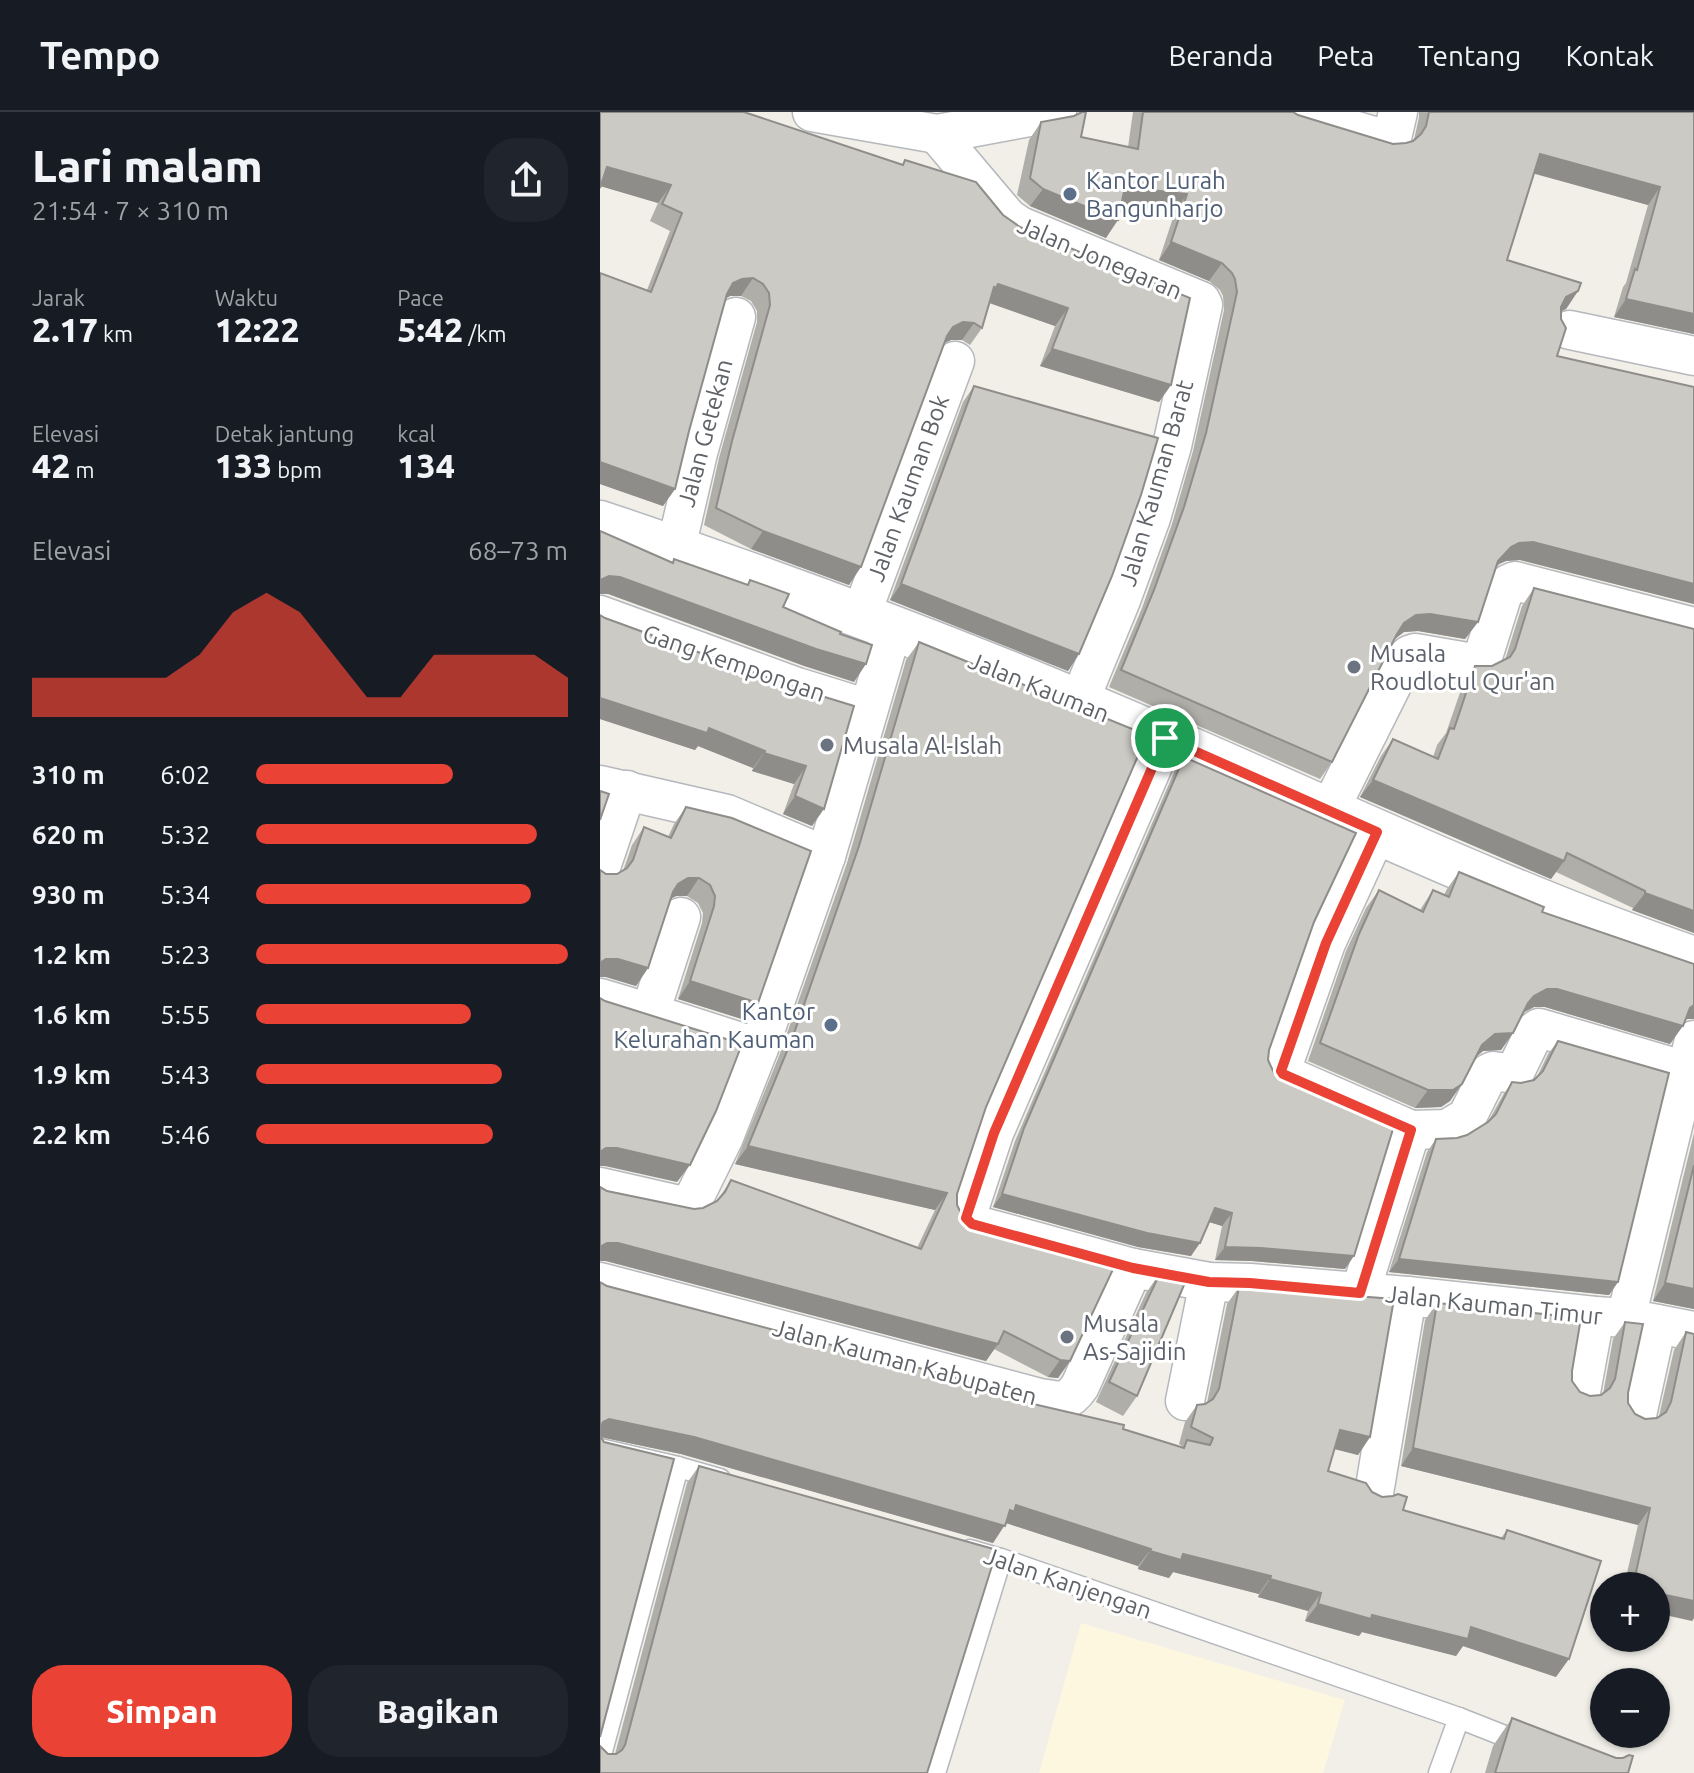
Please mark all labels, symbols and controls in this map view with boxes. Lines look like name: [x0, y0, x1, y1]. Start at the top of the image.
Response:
text: Tempo: [40, 34, 161, 76]
text: Beranda: [1168, 40, 1273, 71]
text: Peta: [1317, 40, 1374, 71]
text: Tentang: [1418, 40, 1521, 71]
text: Kontak: [1565, 40, 1654, 71]
button: share: [484, 138, 568, 222]
text: Lari malam: [32, 141, 263, 190]
place label: Kantor Lurah Bangunharjo: [1086, 167, 1226, 222]
marker: Kantor Lurah Bangunharjo: [1061, 185, 1079, 203]
text: 21:54 · 7 × 310 m: [32, 196, 229, 225]
street label: Jalan Jonegaran: [1014, 211, 1186, 305]
text: Jarak: [32, 285, 85, 310]
text: Waktu: [215, 285, 278, 310]
text: Pace: [397, 285, 444, 310]
text: 2.17: [32, 310, 98, 348]
text: 12:22: [215, 310, 300, 348]
text: 5:42: [397, 310, 463, 348]
text: km: [98, 321, 133, 346]
text: /km: [463, 321, 507, 346]
street label: Jalan Getekan: [672, 356, 738, 510]
street label: Jalan Kauman Barat: [1114, 376, 1199, 589]
street label: Jalan Kauman Bok: [862, 391, 954, 585]
text: Elevasi: [32, 421, 99, 446]
text: Detak jantung: [215, 421, 354, 446]
text: kcal: [397, 421, 435, 446]
text: 42: [32, 446, 70, 484]
text: 133: [215, 446, 272, 484]
text: 134: [397, 446, 455, 484]
text: m: [70, 457, 94, 482]
text: bpm: [272, 457, 322, 482]
text: Elevasi: [32, 536, 111, 565]
text: 68–73 m: [468, 536, 568, 565]
street label: Gang Kempongan: [639, 619, 829, 707]
place label: Musala Roudlotul Qur'an: [1370, 640, 1555, 695]
street label: Jalan Kauman: [965, 646, 1113, 728]
marker: Musala Roudlotul Qur'an: [1345, 658, 1363, 676]
pin: [1131, 704, 1199, 772]
icon: arrive: [1143, 716, 1187, 760]
place label: Musala Al-Islah: [843, 732, 1002, 759]
marker: Musala Al-Islah: [818, 736, 836, 754]
text: 310 m: [32, 760, 105, 789]
text: 6:02: [160, 760, 210, 789]
text: 620 m: [32, 820, 105, 849]
text: 5:32: [160, 820, 210, 849]
text: 930 m: [32, 880, 105, 909]
text: 5:34: [160, 880, 210, 909]
text: 1.2 km: [32, 940, 111, 969]
text: 5:23: [160, 940, 210, 969]
place label: Kantor Kelurahan Kauman: [613, 998, 815, 1053]
text: 1.6 km: [32, 1000, 111, 1029]
text: 5:55: [160, 1000, 210, 1029]
marker: Kantor Kelurahan Kauman: [822, 1016, 840, 1034]
text: 1.9 km: [32, 1060, 111, 1089]
text: 5:43: [160, 1060, 210, 1089]
text: 2.2 km: [32, 1120, 111, 1149]
text: 5:46: [160, 1120, 210, 1149]
street label: Jalan Kauman Timur: [1384, 1280, 1604, 1330]
place label: Musala As-Sajidin: [1083, 1310, 1186, 1365]
street label: Jalan Kauman Kabupaten: [770, 1314, 1040, 1410]
marker: Musala As-Sajidin: [1058, 1328, 1076, 1346]
street label: Jalan Kanjengan: [981, 1542, 1155, 1624]
map controls: [1590, 1572, 1670, 1748]
button: +: [1590, 1572, 1670, 1652]
button: Simpan: [32, 1665, 292, 1757]
button: Bagikan: [308, 1665, 568, 1757]
button: −: [1590, 1668, 1670, 1748]

